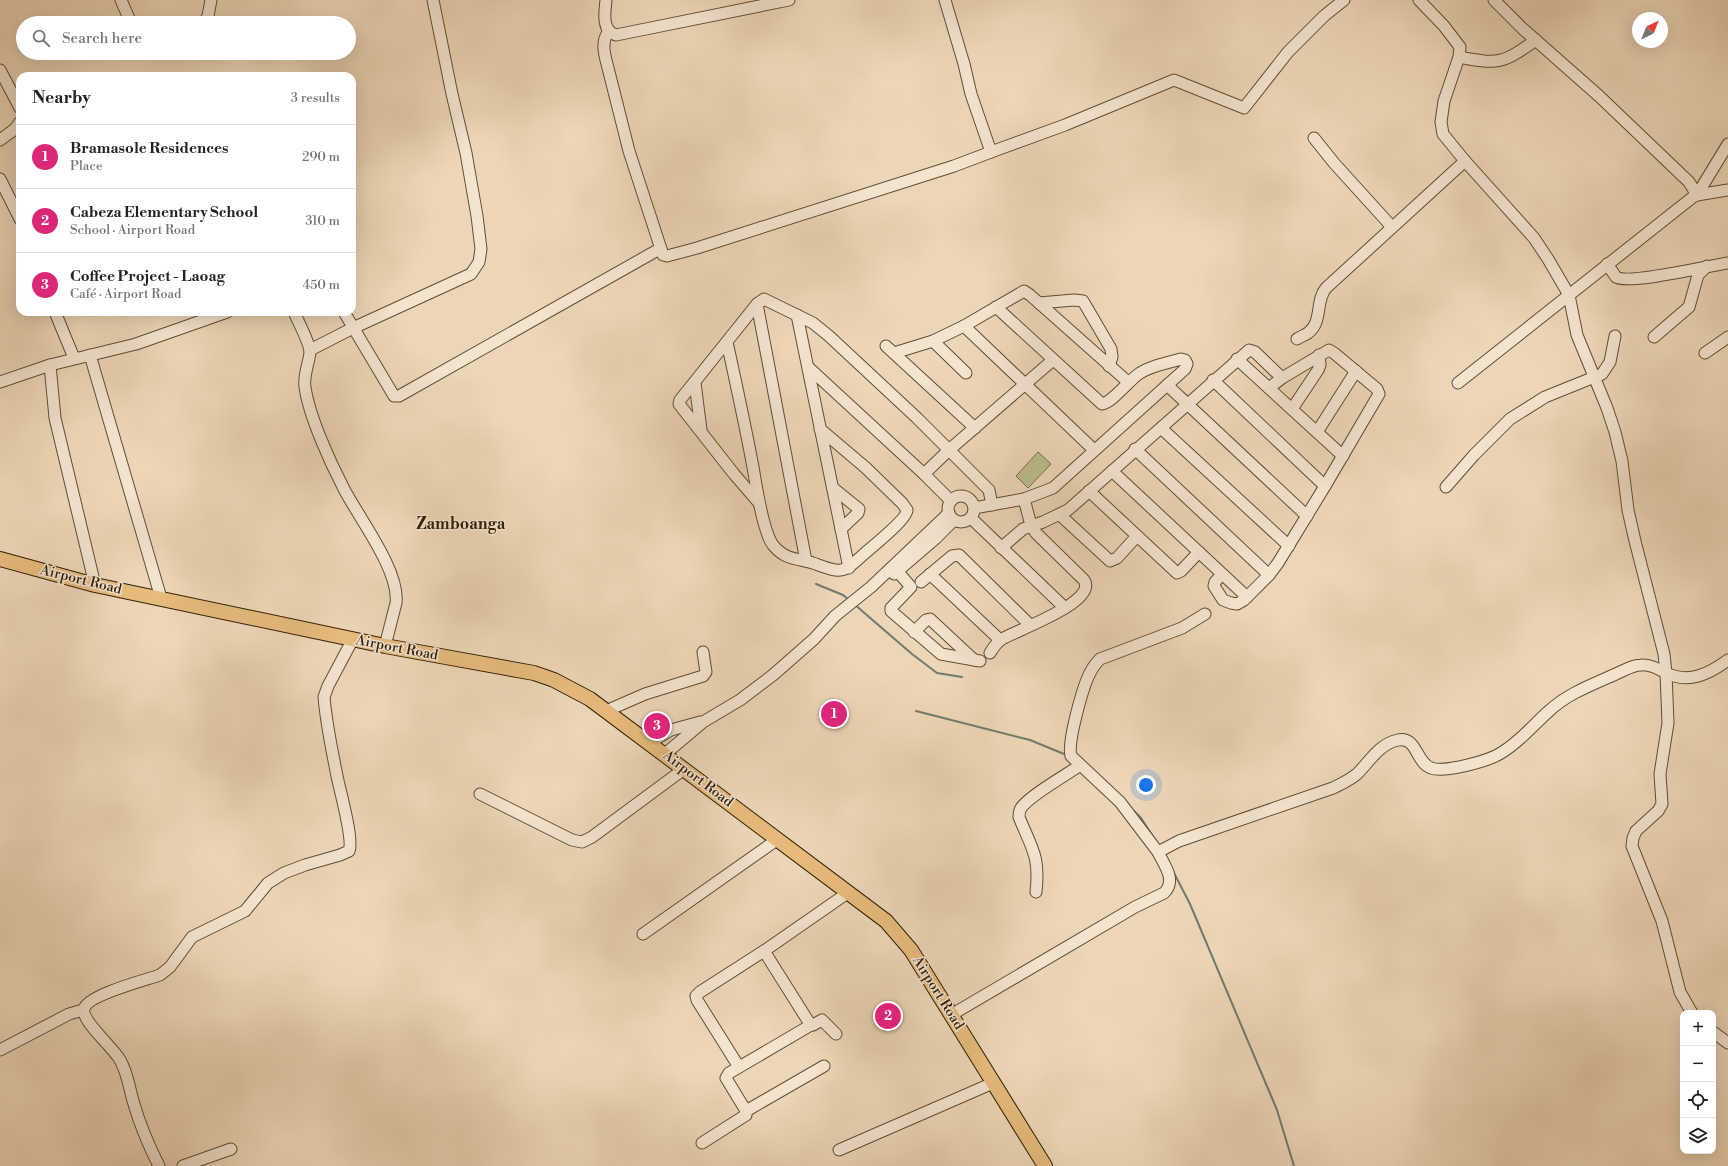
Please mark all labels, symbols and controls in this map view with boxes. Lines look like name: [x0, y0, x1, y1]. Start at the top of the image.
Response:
north arrow: [1632, 12, 1668, 48]
search box: [16, 16, 356, 60]
icon: search: [30, 27, 52, 49]
text: Search here: [62, 29, 142, 48]
text: Nearby: [32, 87, 91, 109]
text: 3 results: [291, 90, 340, 106]
text: Bramasole Residences: [70, 139, 228, 158]
text: 1: [42, 149, 48, 165]
text: 290 m: [302, 149, 340, 165]
text: Place: [70, 158, 102, 174]
text: Cabeza Elementary School: [70, 203, 258, 222]
text: 2: [41, 213, 49, 229]
text: 310 m: [305, 213, 340, 229]
text: School · Airport Road: [70, 222, 195, 238]
text: Coffee Project - Laoag: [70, 267, 225, 286]
text: 3: [41, 277, 49, 293]
text: 450 m: [302, 277, 340, 293]
text: Café · Airport Road: [70, 286, 181, 302]
district label: Zamboanga: [416, 514, 506, 534]
street label: Airport Road: [37, 561, 124, 599]
street label: Airport Road: [353, 631, 440, 665]
pin: 1: [821, 699, 847, 729]
pin: 3: [644, 711, 670, 741]
street label: Airport Road: [658, 746, 737, 811]
your location: [1136, 775, 1156, 795]
street label: Airport Road: [908, 952, 968, 1033]
pin: 2: [875, 1001, 901, 1031]
map controls: [1680, 1010, 1716, 1154]
button: +: [1680, 1010, 1716, 1046]
button: −: [1680, 1046, 1716, 1082]
button: locate: [1680, 1082, 1716, 1118]
button: layers: [1680, 1118, 1716, 1154]

